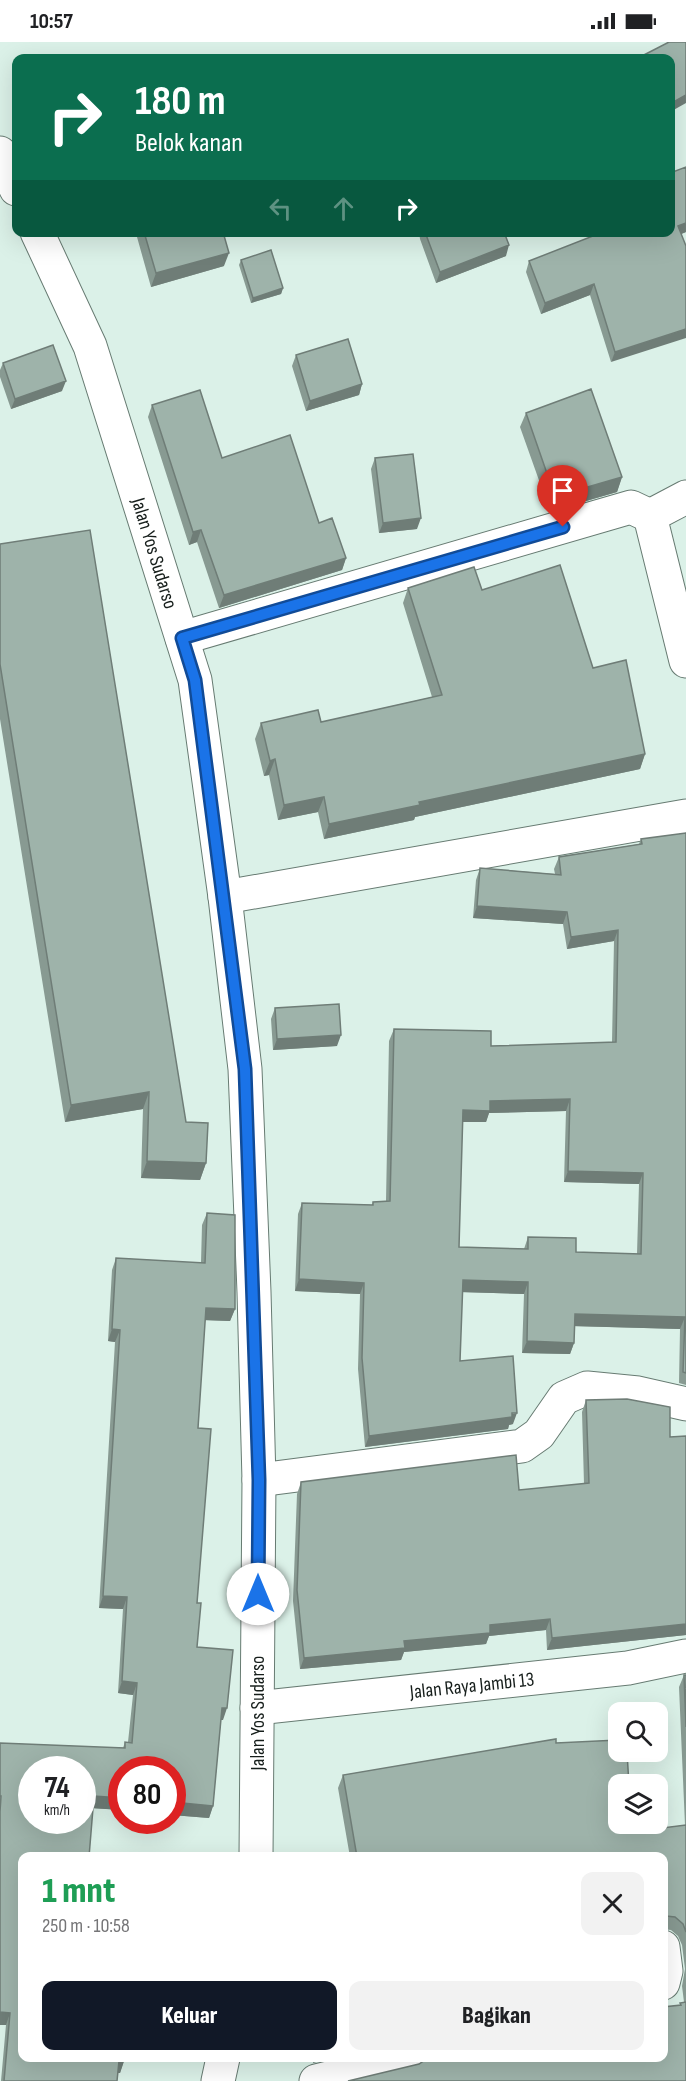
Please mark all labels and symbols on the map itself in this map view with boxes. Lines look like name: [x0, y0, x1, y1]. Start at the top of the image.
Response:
pin: [537, 465, 588, 527]
street label: Jalan Yos Sudarso: [125, 494, 182, 612]
position arrow: [226, 1562, 290, 1626]
street label: Jalan Yos Sudarso: [246, 1656, 270, 1771]
street label: Jalan Raya Jambi 13: [408, 1668, 536, 1705]
speed limit sign: 80: [108, 1756, 186, 1834]

